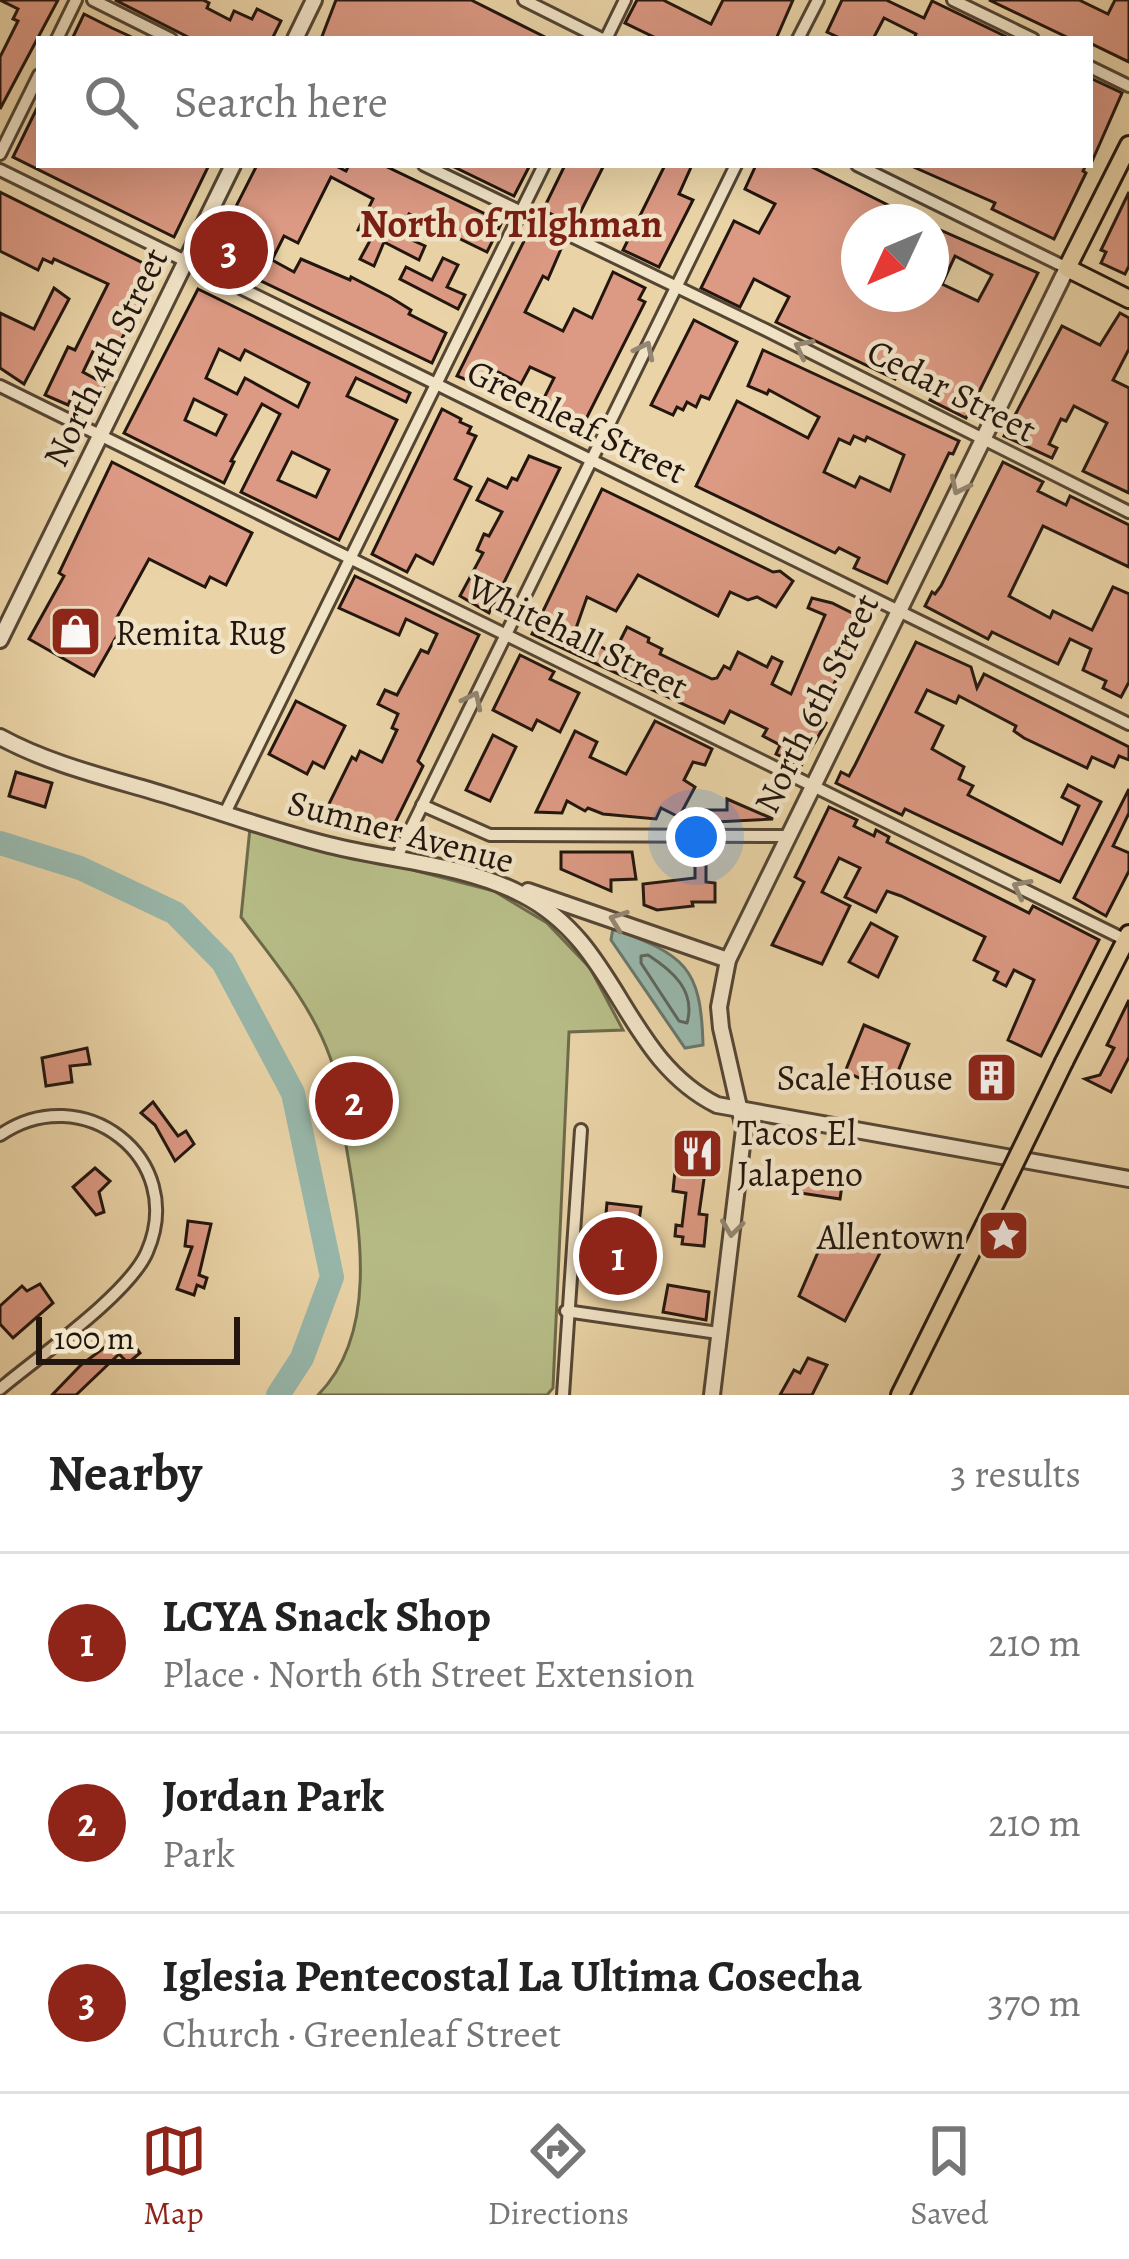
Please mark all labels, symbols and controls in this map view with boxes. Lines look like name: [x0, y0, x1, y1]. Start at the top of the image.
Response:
search box: [36, 36, 1093, 168]
icon: search: [78, 69, 144, 135]
text: Search here: [174, 71, 388, 133]
district label: North of Tilghman: [360, 197, 662, 250]
north arrow: [841, 204, 949, 312]
pin: 3: [190, 205, 268, 295]
street label: North 4th Street: [31, 239, 179, 475]
street label: Cedar Street: [859, 327, 1045, 454]
one-way arrow: [793, 340, 815, 363]
one-way arrow: [631, 341, 655, 362]
street label: Greenleaf Street: [459, 347, 695, 495]
one-way arrow: [950, 474, 973, 495]
street label: Whitehall Street: [459, 561, 697, 711]
street label: North 6th Street: [742, 585, 890, 821]
shop icon: Remita Rug: [48, 604, 104, 660]
place label: Remita Rug: [115, 608, 286, 657]
one-way arrow: [459, 690, 482, 712]
street label: Sumner Avenue: [282, 777, 520, 885]
your location: [666, 807, 726, 867]
one-way arrow: [1012, 879, 1034, 902]
one-way arrow: [608, 910, 629, 934]
building icon: Scale House: [964, 1049, 1020, 1105]
place label: Scale House: [776, 1053, 953, 1102]
pin: 2: [315, 1056, 393, 1146]
place label: Tacos El Jalapeno: [737, 1108, 863, 1198]
restaurant icon: Tacos El Jalapeno: [670, 1125, 726, 1181]
place icon: Allentown: [976, 1208, 1032, 1264]
pin: 1: [579, 1211, 657, 1301]
place label: Allentown: [816, 1212, 965, 1261]
one-way arrow: [720, 1218, 746, 1238]
scale bar: [36, 1311, 240, 1364]
text: 100 m: [54, 1315, 134, 1360]
text: Nearby: [48, 1438, 202, 1508]
text: 3 results: [950, 1447, 1081, 1500]
text: LCYA Snack Shop: [162, 1585, 491, 1647]
text: 1: [80, 1616, 94, 1669]
text: 210 m: [988, 1616, 1081, 1669]
text: Place · North 6th Street Extension: [162, 1647, 695, 1700]
text: Jordan Park: [162, 1765, 384, 1827]
text: 2: [78, 1796, 96, 1849]
text: 210 m: [988, 1796, 1081, 1849]
text: Park: [162, 1827, 235, 1880]
text: Iglesia Pentecostal La Ultima Cosecha: [162, 1945, 862, 2007]
text: 3: [79, 1976, 95, 2029]
text: 370 m: [987, 1976, 1081, 2029]
text: Church · Greenleaf Street: [162, 2007, 561, 2060]
tab: Map: [141, 2118, 207, 2235]
tab: Directions: [488, 2118, 629, 2235]
tab: Saved: [910, 2118, 988, 2235]

